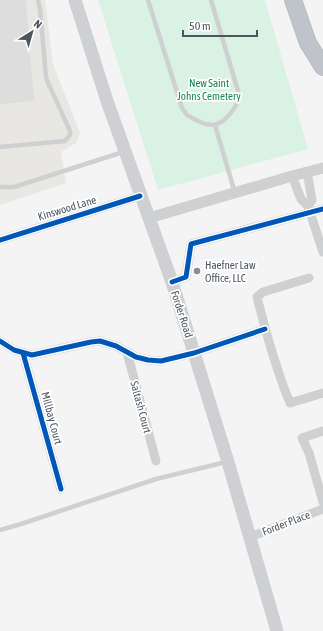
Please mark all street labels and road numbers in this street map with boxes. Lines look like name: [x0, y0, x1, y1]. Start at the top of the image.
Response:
street label: Kinswood Lane: [36, 193, 98, 223]
street label: Forder Road: [169, 289, 195, 339]
street label: Saltash Court: [128, 380, 154, 434]
street label: Millbay Court: [39, 390, 65, 446]
street label: Forder Place: [260, 508, 312, 538]

